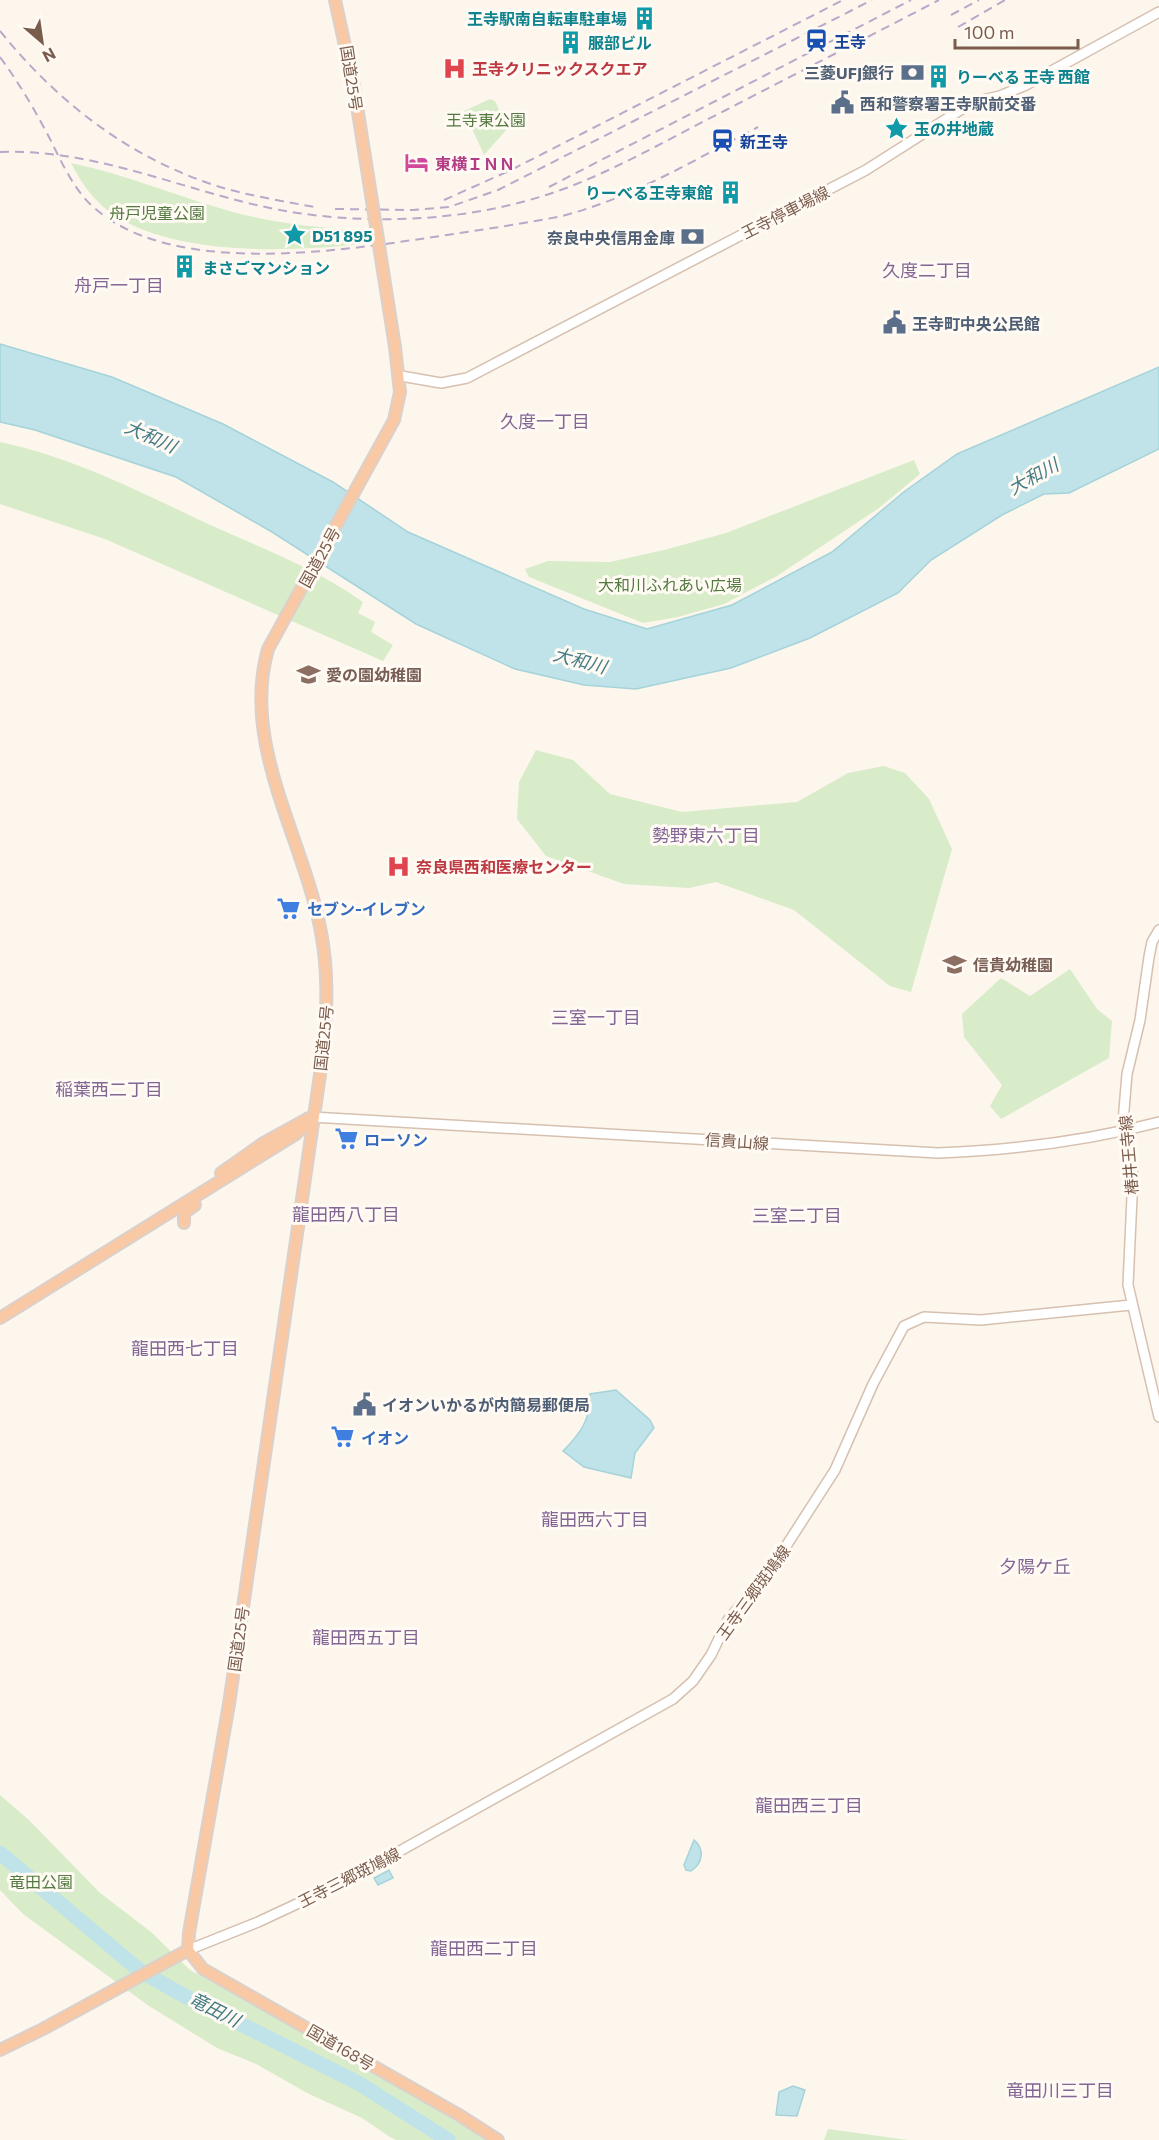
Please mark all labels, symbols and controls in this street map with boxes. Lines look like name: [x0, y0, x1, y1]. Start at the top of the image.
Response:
building icon: 王寺駅南自転車駐車場: [632, 5, 658, 31]
place label: 王寺駅南自転車駐車場: [467, 9, 627, 28]
north arrow: [12, 12, 72, 72]
scale bar: [955, 12, 1078, 50]
text: 100 m: [964, 21, 1014, 43]
station icon: 王寺: [803, 28, 829, 54]
building icon: 服部ビル: [557, 29, 583, 55]
place label: 王寺: [834, 32, 866, 51]
place label: 服部ビル: [588, 33, 652, 52]
text: N: [40, 44, 59, 67]
street label: 国道25号: [337, 44, 367, 112]
hospital icon: 王寺クリニックスクエア: [441, 55, 467, 81]
place label: 王寺クリニックスクエア: [472, 59, 648, 78]
bank icon: 三菱UFJ銀行: [899, 59, 925, 85]
place label: 三菱UFJ銀行: [804, 63, 894, 82]
building icon: りーべる 王寺 西館: [925, 63, 951, 89]
place label: りーべる 王寺 西館: [956, 67, 1090, 86]
public building icon: 西和警察署王寺駅前交番: [829, 90, 855, 116]
place label: 西和警察署王寺駅前交番: [860, 94, 1036, 113]
park label: 王寺東公園: [446, 110, 526, 129]
place icon: 玉の井地蔵: [883, 115, 909, 141]
place label: 玉の井地蔵: [914, 119, 994, 138]
station icon: 新王寺: [709, 128, 735, 154]
place label: 新王寺: [740, 132, 788, 151]
hotel icon: 東横ＩＮＮ: [404, 150, 430, 176]
place label: 東横ＩＮＮ: [435, 154, 515, 173]
building icon: りーべる王寺東館: [718, 179, 744, 205]
street label: 王寺停車場線: [738, 182, 832, 242]
place label: りーべる王寺東館: [585, 183, 713, 202]
park label: 舟戸児童公園: [109, 203, 205, 222]
place icon: D51 895: [281, 222, 307, 248]
bank icon: 奈良中央信用金庫: [680, 224, 706, 250]
place label: D51 895: [312, 226, 372, 245]
place label: 奈良中央信用金庫: [547, 228, 675, 247]
building icon: まさごマンション: [171, 254, 197, 280]
place label: まさごマンション: [202, 258, 330, 277]
district label: 久度二丁目: [882, 259, 972, 281]
district label: 舟戸一丁目: [74, 274, 164, 296]
public building icon: 王寺町中央公民館: [881, 310, 907, 336]
place label: 王寺町中央公民館: [912, 314, 1040, 333]
district label: 久度一丁目: [500, 410, 590, 432]
water label: 大和川: [122, 415, 182, 458]
water label: 大和川: [1004, 452, 1064, 499]
street label: 国道25号: [295, 523, 343, 591]
park label: 大和川ふれあい広場: [598, 575, 742, 594]
water label: 大和川: [551, 642, 611, 678]
school or university icon: 愛の園幼稚園: [295, 661, 321, 687]
place label: 愛の園幼稚園: [326, 665, 422, 684]
district label: 勢野東六丁目: [652, 824, 760, 846]
hospital icon: 奈良県西和医療センター: [385, 853, 411, 879]
place label: 奈良県西和医療センター: [416, 857, 592, 876]
supermarket icon: セブン-イレブン: [276, 895, 302, 921]
place label: セブン-イレブン: [307, 899, 426, 918]
school or university icon: 信貴幼稚園: [942, 951, 968, 977]
place label: 信貴幼稚園: [972, 955, 1053, 974]
street label: 国道25号: [310, 1004, 336, 1072]
district label: 三室一丁目: [551, 1006, 641, 1028]
district label: 稲葉西二丁目: [55, 1078, 163, 1100]
street label: 椿井王寺線: [1115, 1114, 1141, 1196]
supermarket icon: ローソン: [333, 1126, 359, 1152]
street label: 信貴山線: [704, 1129, 770, 1153]
place label: ローソン: [364, 1130, 428, 1149]
district label: 龍田西八丁目: [292, 1203, 400, 1225]
district label: 三室二丁目: [752, 1204, 842, 1226]
district label: 龍田西七丁目: [131, 1337, 239, 1359]
public building icon: イオンいかるが内簡易郵便局: [351, 1391, 377, 1417]
place label: イオンいかるが内簡易郵便局: [382, 1395, 590, 1414]
supermarket icon: イオン: [330, 1424, 356, 1450]
place label: イオン: [361, 1428, 409, 1447]
district label: 龍田西六丁目: [541, 1508, 649, 1530]
street label: 王寺三郷斑鳩線: [712, 1541, 794, 1643]
district label: 夕陽ケ丘: [999, 1555, 1071, 1577]
street label: 国道25号: [224, 1605, 252, 1673]
district label: 龍田西五丁目: [312, 1626, 420, 1648]
district label: 龍田西三丁目: [755, 1794, 863, 1816]
street label: 王寺三郷斑鳩線: [295, 1843, 403, 1911]
park label: 竜田公園: [9, 1872, 73, 1891]
district label: 龍田西二丁目: [430, 1937, 538, 1959]
water label: 竜田川: [186, 1987, 246, 2032]
street label: 国道168号: [304, 2020, 378, 2074]
district label: 竜田川三丁目: [1006, 2079, 1114, 2101]

